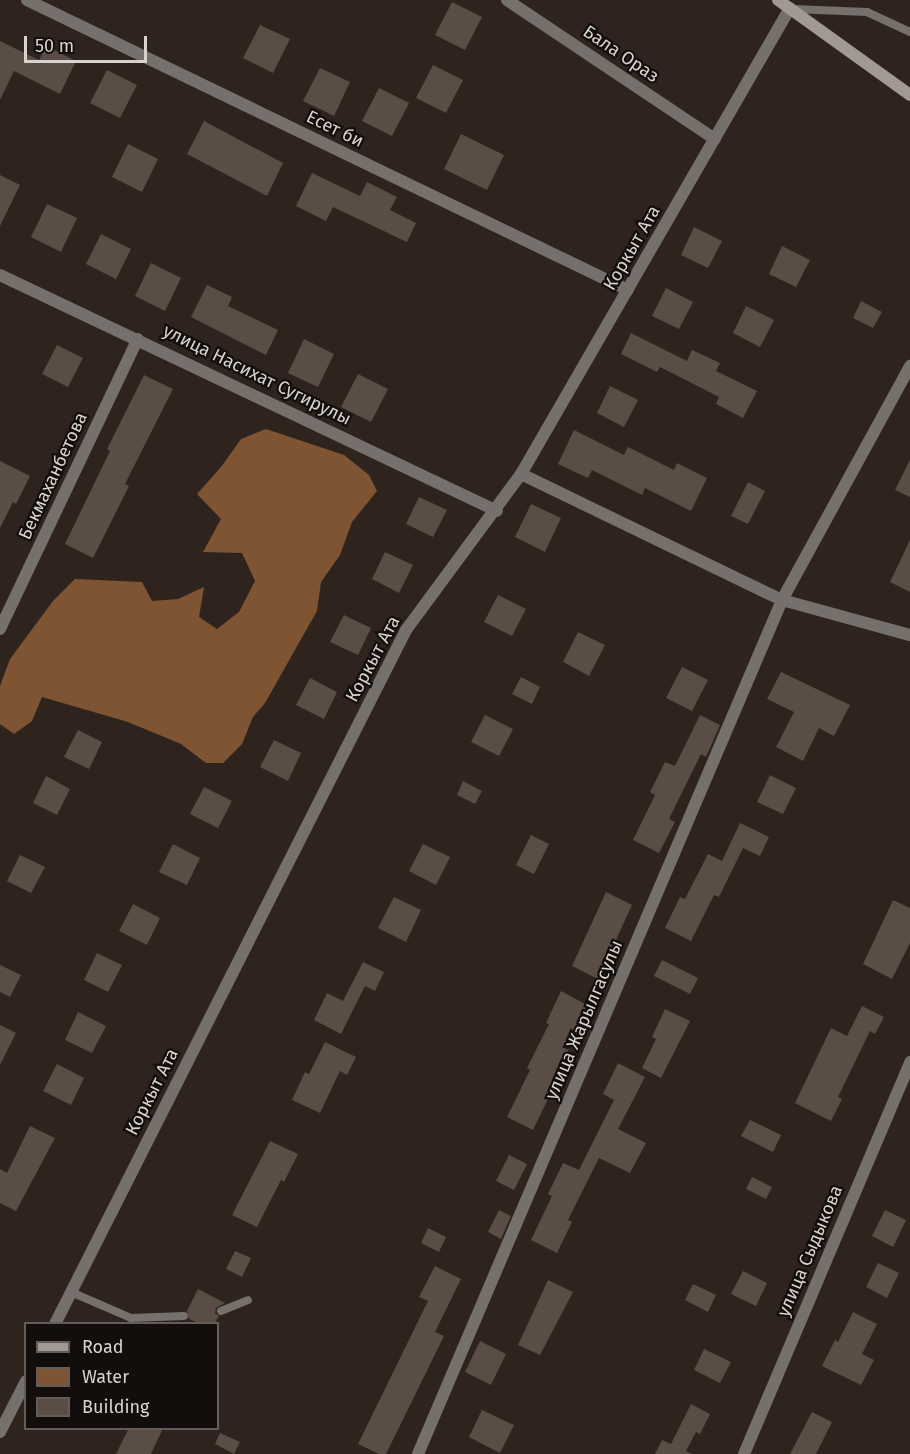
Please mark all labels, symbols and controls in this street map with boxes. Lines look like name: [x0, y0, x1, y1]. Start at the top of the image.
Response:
street label: Бала Ораз: [579, 21, 663, 87]
scale bar: [27, 24, 150, 62]
text: 50 m: [35, 35, 74, 57]
street label: Есет би: [303, 106, 367, 152]
street label: Коркыт Ата: [599, 202, 665, 294]
street label: улица Насихат Сугирулы: [159, 320, 355, 430]
street label: Бекмаханбетова: [14, 409, 92, 543]
street label: Коркыт Ата: [341, 612, 405, 706]
street label: улица Жарылгасулы: [541, 937, 627, 1103]
street label: Коркыт Ата: [121, 1045, 183, 1139]
street label: улица Сыдыкова: [773, 1182, 847, 1320]
legend: [24, 1322, 219, 1430]
text: Road: [82, 1336, 124, 1358]
text: Water: [82, 1366, 129, 1388]
text: Building: [82, 1396, 149, 1418]

